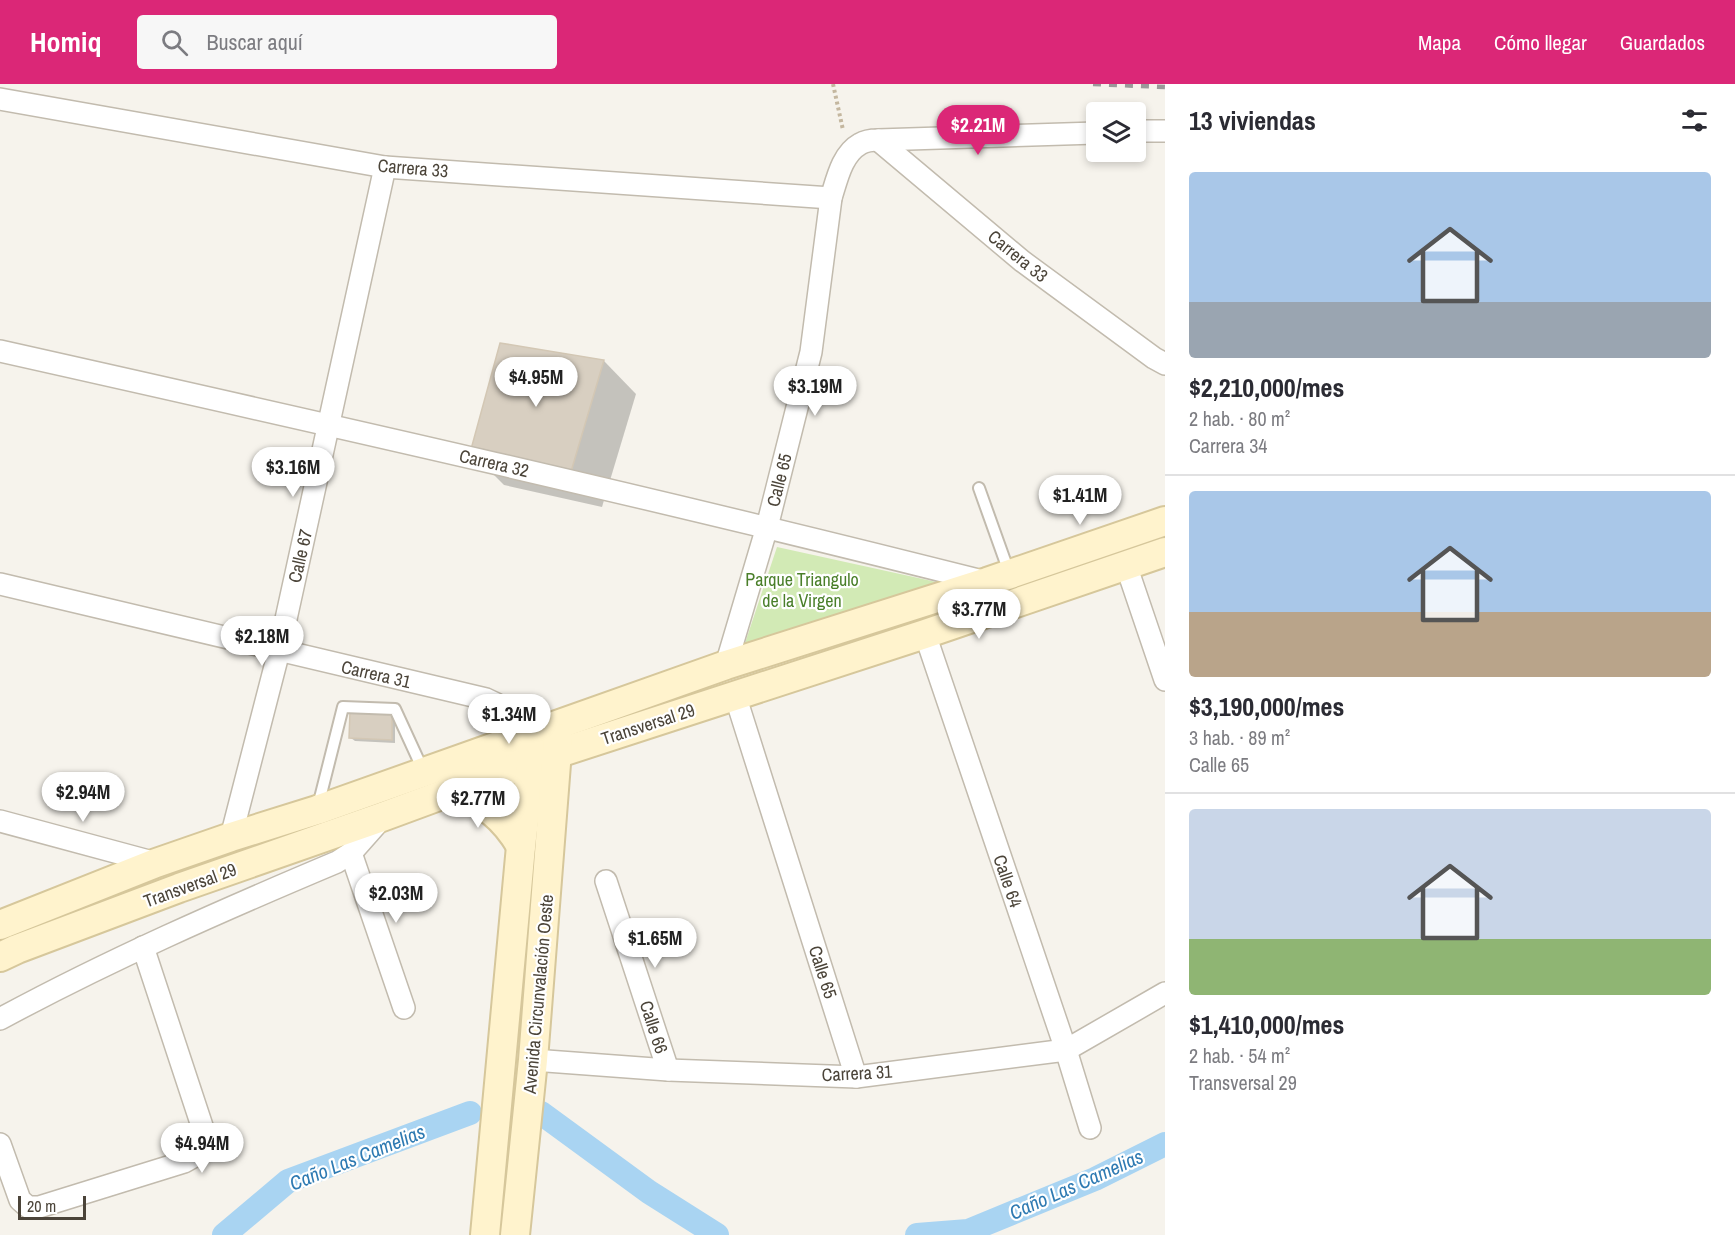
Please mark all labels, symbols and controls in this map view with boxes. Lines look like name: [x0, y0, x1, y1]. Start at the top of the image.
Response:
search box: [137, 15, 557, 69]
text: Homiq: [30, 23, 101, 61]
icon: search: [158, 26, 191, 59]
text: Buscar aquí: [206, 27, 303, 57]
text: Mapa: [1418, 28, 1461, 57]
text: Cómo llegar: [1494, 28, 1587, 57]
text: Guardados: [1620, 28, 1705, 57]
map controls: [1086, 102, 1146, 162]
button: layers: [1086, 102, 1146, 162]
text: 13 viviendas: [1189, 103, 1316, 138]
icon: filters: [1678, 104, 1711, 137]
pin: $2.21M: [929, 105, 1027, 156]
text: $2.21M: [951, 111, 1005, 138]
street label: Carrera 33: [377, 152, 449, 184]
icon: home: [1396, 211, 1504, 319]
street label: Carrera 33: [983, 224, 1053, 288]
pin: $4.95M: [487, 357, 585, 408]
text: $4.95M: [509, 363, 563, 390]
pin: $3.19M: [766, 366, 864, 417]
text: $2,210,000/mes: [1189, 370, 1344, 405]
text: $3.19M: [788, 372, 842, 399]
text: 2 hab. · 80 m²: [1189, 405, 1290, 432]
text: Carrera 34: [1189, 432, 1267, 459]
street label: Carrera 32: [457, 443, 531, 483]
pin: $3.16M: [244, 447, 342, 498]
street label: Calle 65: [760, 451, 798, 509]
text: $3.16M: [266, 453, 320, 480]
pin: $1.41M: [1031, 475, 1129, 526]
text: $1.41M: [1053, 481, 1107, 508]
street label: Calle 67: [282, 527, 318, 585]
icon: home: [1396, 530, 1504, 638]
park label: Parque Triangulo de la Virgen: [745, 567, 859, 613]
pin: $3.77M: [930, 589, 1028, 640]
text: $3.77M: [952, 595, 1006, 622]
pin: $2.18M: [213, 616, 311, 667]
text: $2.18M: [235, 622, 289, 649]
street label: Carrera 31: [339, 654, 414, 694]
text: $3,190,000/mes: [1189, 689, 1344, 724]
pin: $1.34M: [460, 694, 558, 745]
street label: Transversal 29: [598, 697, 698, 751]
text: $1.34M: [482, 700, 536, 727]
text: 3 hab. · 89 m²: [1189, 724, 1290, 751]
text: Calle 65: [1189, 751, 1249, 778]
pin: $2.94M: [34, 772, 132, 823]
text: $2.94M: [56, 778, 110, 805]
pin: $2.77M: [429, 778, 527, 829]
text: $2.77M: [451, 784, 505, 811]
icon: home: [1396, 848, 1504, 956]
street label: Calle 64: [987, 851, 1029, 911]
street label: Transversal 29: [140, 857, 240, 913]
pin: $2.03M: [347, 873, 445, 924]
text: $2.03M: [369, 879, 423, 906]
street label: Avenida Circunvalación Oeste: [517, 893, 559, 1096]
pin: $1.65M: [606, 918, 704, 969]
text: $1.65M: [628, 924, 682, 951]
street label: Calle 65: [803, 942, 843, 1002]
street label: Calle 66: [634, 997, 674, 1057]
text: $1,410,000/mes: [1189, 1007, 1344, 1042]
text: 2 hab. · 54 m²: [1189, 1042, 1290, 1069]
street label: Carrera 31: [821, 1059, 894, 1087]
text: Transversal 29: [1189, 1069, 1297, 1096]
water label: Caño Las Camelias: [285, 1118, 429, 1196]
pin: $4.94M: [153, 1123, 251, 1174]
text: $4.94M: [175, 1129, 229, 1156]
water label: Caño Las Camelias: [1005, 1142, 1147, 1226]
scale bar: [18, 1193, 86, 1220]
text: 20 m: [27, 1195, 56, 1217]

